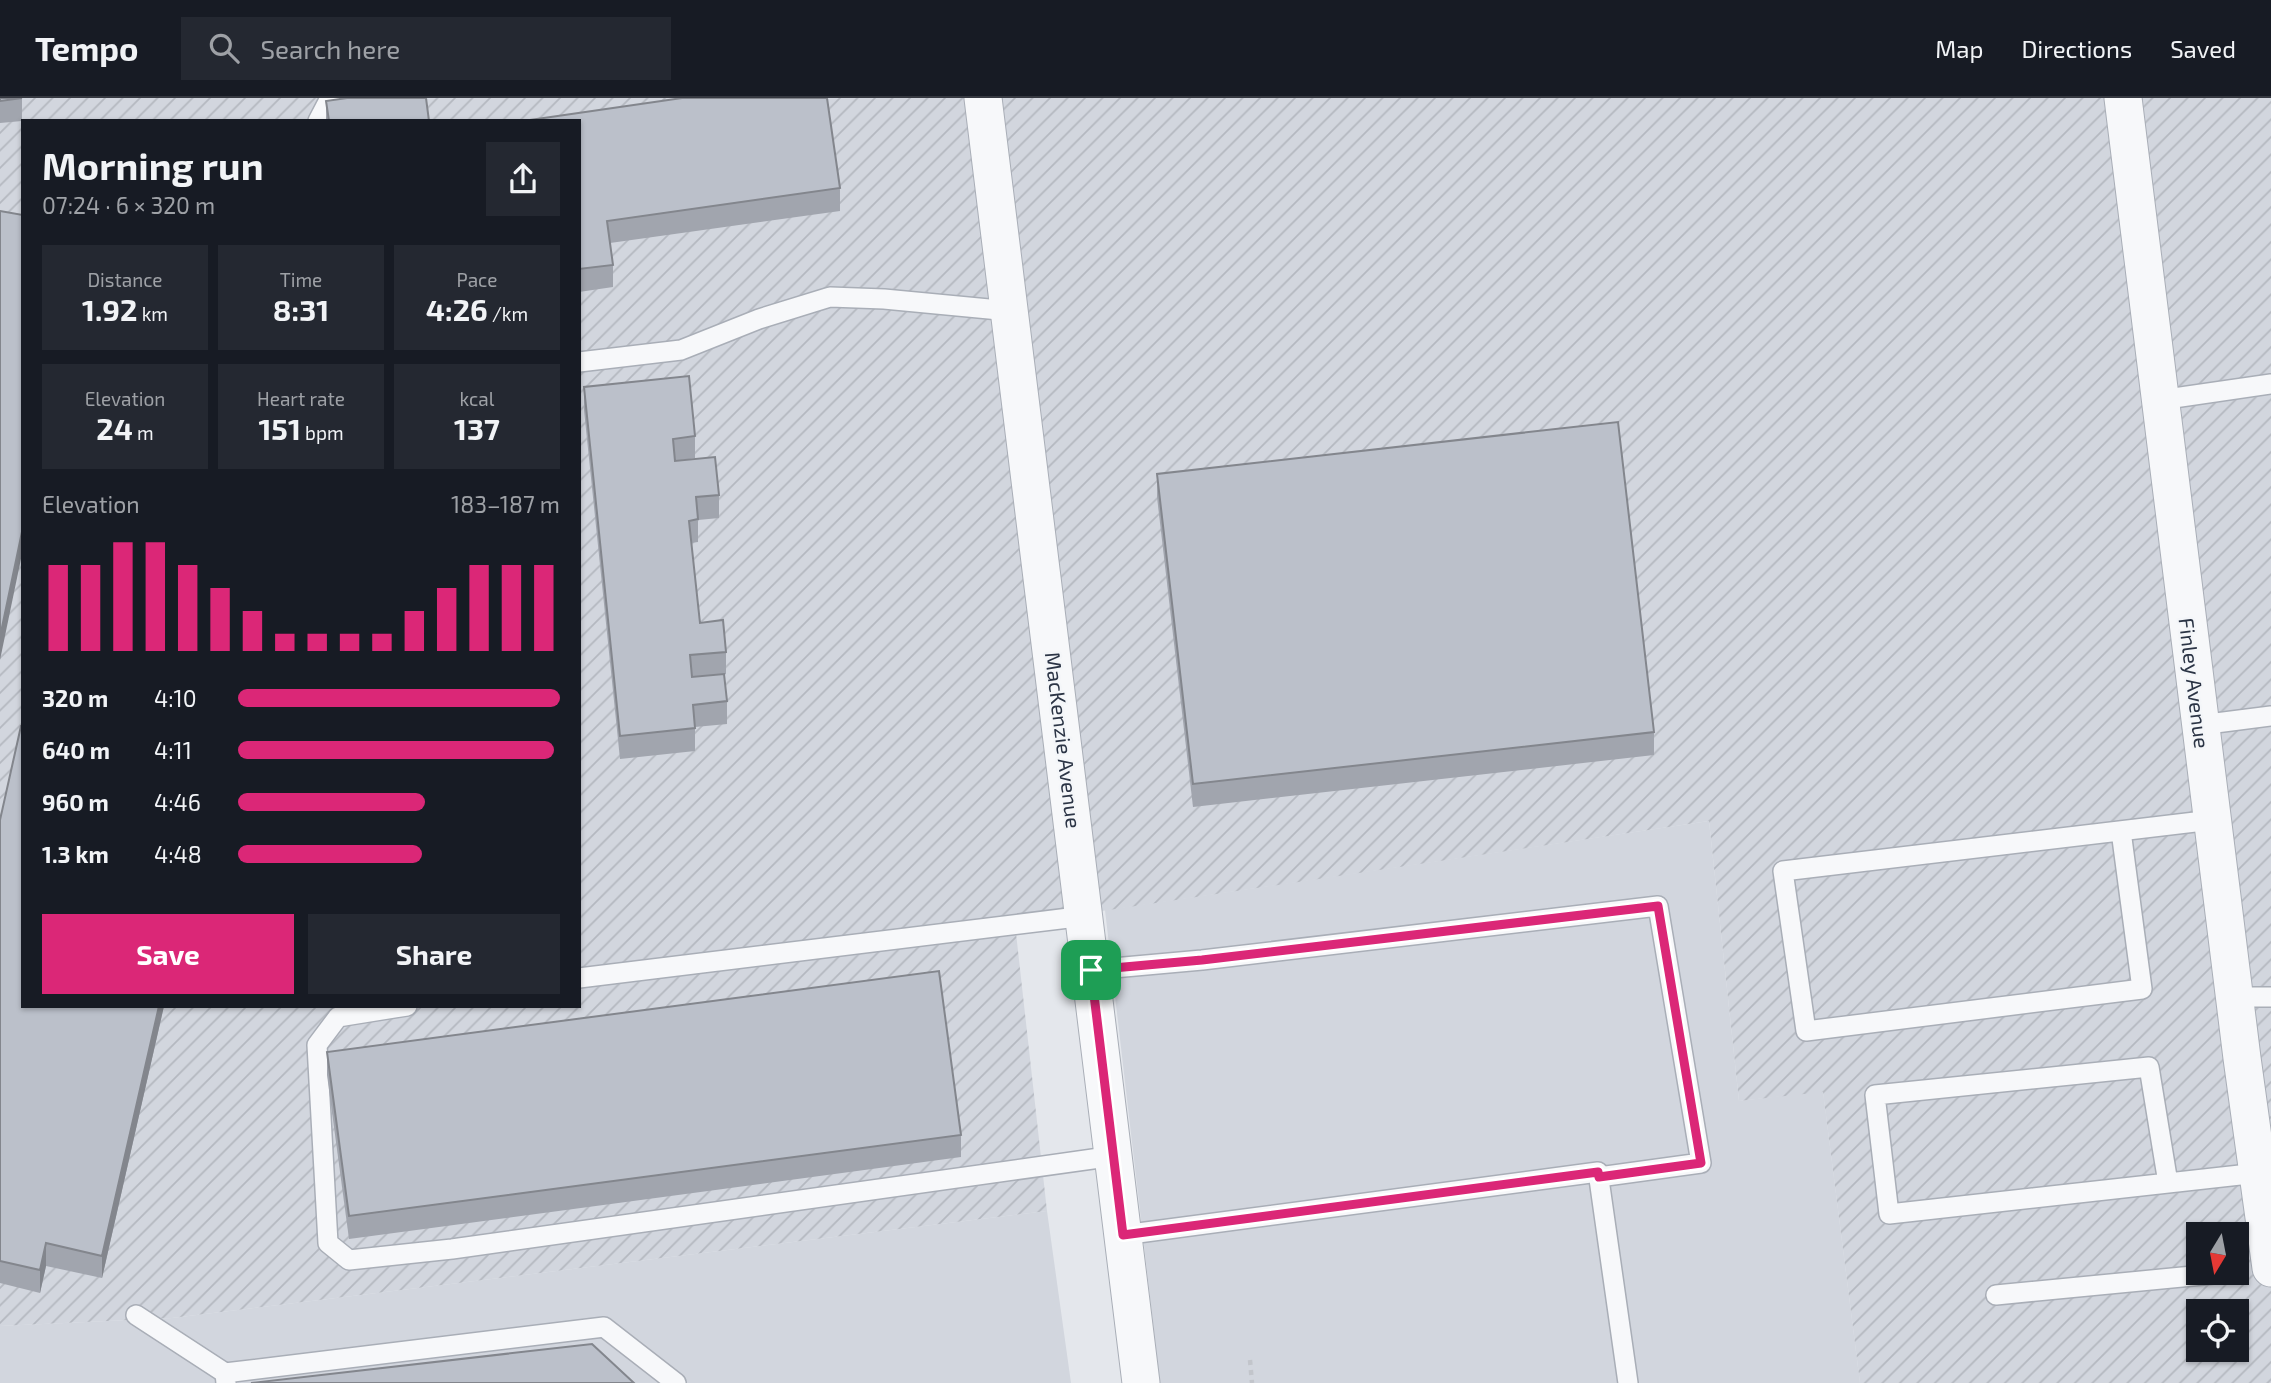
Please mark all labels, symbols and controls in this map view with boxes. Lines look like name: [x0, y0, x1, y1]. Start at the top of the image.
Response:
search box: [181, 17, 671, 80]
text: Tempo: [35, 28, 139, 68]
icon: search: [205, 29, 243, 67]
text: Search here: [261, 33, 400, 64]
text: Map: [1935, 34, 1983, 63]
text: Directions: [2021, 34, 2132, 63]
text: Saved: [2170, 34, 2236, 63]
text: Morning run: [42, 142, 263, 188]
button: share: [486, 142, 560, 216]
text: 07:24 · 6 × 320 m: [42, 191, 215, 219]
text: Distance: [87, 268, 163, 291]
text: Time: [280, 268, 322, 291]
text: Pace: [457, 268, 497, 291]
text: 1.92: [82, 291, 137, 327]
text: 8:31: [273, 291, 329, 327]
text: 4:26: [426, 291, 488, 327]
text: km: [137, 302, 168, 325]
text: /km: [488, 302, 528, 325]
text: Elevation: [85, 387, 165, 410]
text: Heart rate: [257, 387, 345, 410]
text: kcal: [460, 387, 494, 410]
text: 24: [96, 410, 133, 446]
text: 151: [258, 410, 301, 446]
text: 137: [454, 410, 500, 446]
text: m: [133, 421, 154, 444]
text: bpm: [301, 421, 344, 444]
text: Elevation: [42, 490, 140, 518]
text: 183–187 m: [451, 490, 560, 518]
street label: Finley Avenue: [2175, 616, 2215, 750]
street label: MacKenzie Avenue: [1041, 650, 1087, 830]
text: 320 m: [42, 684, 108, 712]
text: 4:10: [154, 684, 197, 712]
text: 640 m: [42, 736, 110, 764]
text: 4:11: [154, 736, 192, 764]
text: 960 m: [42, 788, 109, 816]
text: 4:46: [154, 788, 201, 816]
text: 1.3 km: [42, 840, 109, 868]
text: 4:48: [154, 840, 202, 868]
button: Save: [42, 914, 294, 994]
button: Share: [308, 914, 560, 994]
pin: [1061, 940, 1121, 1000]
icon: arrive: [1072, 951, 1110, 989]
north arrow: [2186, 1222, 2249, 1284]
map controls: [2186, 1222, 2249, 1362]
button: locate: [2186, 1299, 2249, 1362]

